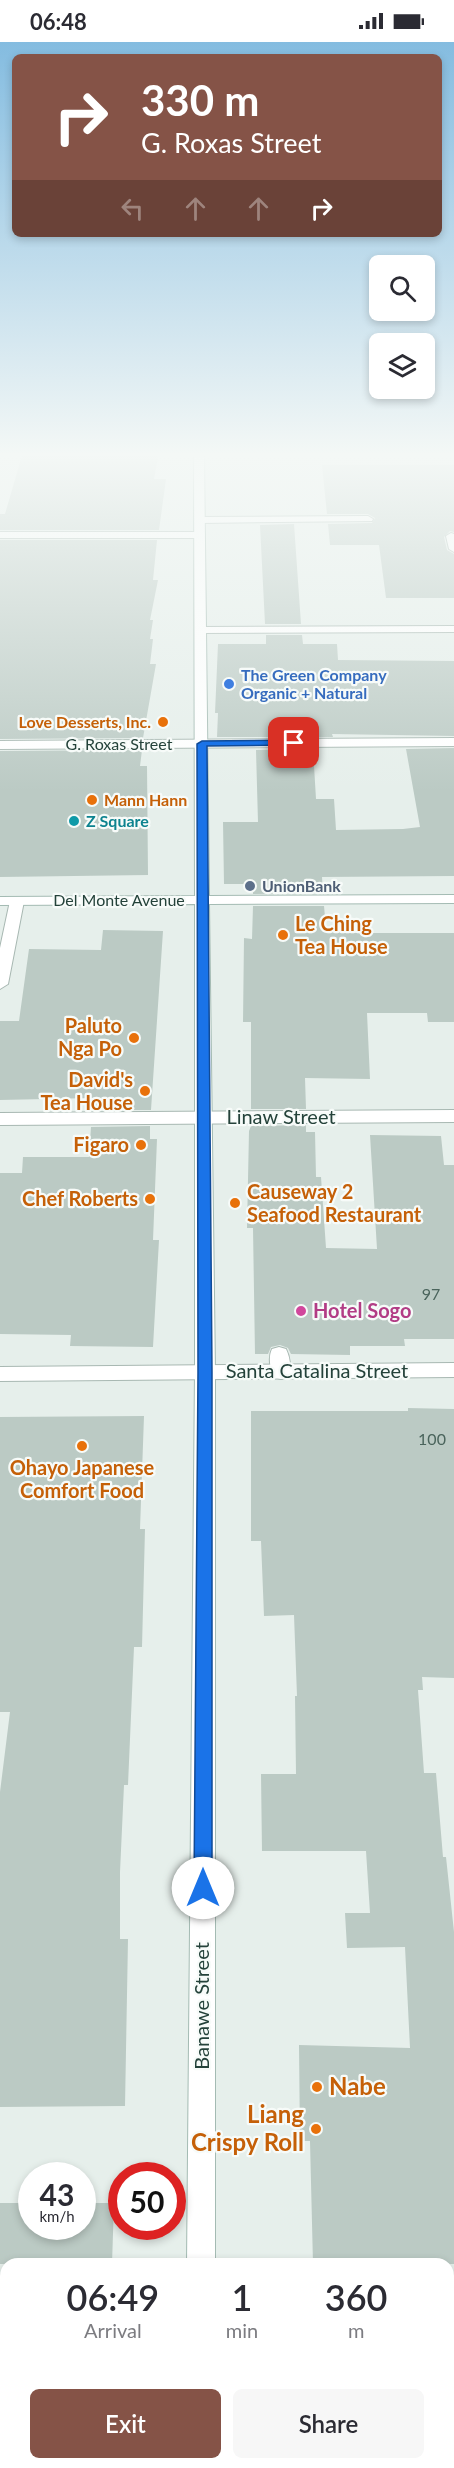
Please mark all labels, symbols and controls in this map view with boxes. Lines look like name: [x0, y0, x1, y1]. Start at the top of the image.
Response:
text: 06:48: [30, 8, 87, 35]
text: 330 m: [141, 75, 259, 125]
icon: right: [42, 78, 120, 156]
text: G. Roxas Street: [141, 126, 321, 159]
icon: left: [116, 192, 149, 225]
icon: ahead: [179, 192, 212, 225]
icon: ahead: [242, 192, 275, 225]
icon: right: [305, 192, 338, 225]
map controls: [369, 255, 435, 399]
button: search: [369, 255, 435, 321]
button: layers: [369, 333, 435, 399]
place label: The Green Company Organic + Natural: [241, 665, 387, 702]
marker: The Green Company Organic + Natural: [222, 677, 236, 691]
place label: Love Desserts, Inc.: [19, 712, 151, 731]
marker: Love Desserts, Inc.: [156, 715, 170, 729]
pin: [268, 717, 319, 768]
icon: arrive: [277, 726, 310, 759]
street label: G. Roxas Street: [66, 734, 173, 753]
place label: Mann Hann: [104, 790, 187, 809]
marker: Mann Hann: [85, 793, 99, 807]
place label: Z Square: [86, 811, 149, 830]
marker: Z Square: [67, 814, 81, 828]
place label: UnionBank: [262, 876, 341, 895]
marker: UnionBank: [243, 879, 257, 893]
street label: Del Monte Avenue: [53, 890, 185, 909]
place label: Le Ching Tea House: [295, 911, 388, 958]
marker: Le Ching Tea House: [276, 928, 290, 942]
place label: Paluto Nga Po: [58, 1013, 122, 1060]
marker: Paluto Nga Po: [127, 1031, 141, 1045]
place label: David's Tea House: [40, 1067, 133, 1114]
marker: David's Tea House: [138, 1084, 152, 1098]
street label: Linaw Street: [226, 1104, 336, 1128]
place label: Figaro: [73, 1132, 129, 1156]
marker: Figaro: [134, 1138, 148, 1152]
place label: Causeway 2 Seafood Restaurant: [247, 1179, 422, 1226]
place label: Chef Roberts: [22, 1186, 138, 1210]
marker: Chef Roberts: [143, 1192, 157, 1206]
marker: Causeway 2 Seafood Restaurant: [228, 1196, 242, 1210]
house number: 97: [422, 1284, 440, 1303]
place label: Hotel Sogo: [313, 1298, 411, 1322]
marker: Hotel Sogo: [294, 1304, 308, 1318]
street label: Santa Catalina Street: [226, 1358, 408, 1382]
house number: 100: [418, 1429, 446, 1448]
marker: Ohayo Japanese Comfort Food: [75, 1439, 89, 1453]
place label: Ohayo Japanese Comfort Food: [10, 1455, 155, 1502]
position arrow: [171, 1856, 235, 1920]
street label: Banawe Street: [189, 1942, 213, 2070]
place label: Nabe: [329, 2071, 386, 2100]
marker: Nabe: [310, 2080, 324, 2094]
place label: Liang Crispy Roll: [191, 2099, 304, 2156]
marker: Liang Crispy Roll: [309, 2122, 323, 2136]
speed limit sign: 50: [108, 2162, 186, 2240]
text: 43: [40, 2176, 74, 2212]
text: km/h: [39, 2207, 75, 2225]
text: 06:49: [67, 2275, 159, 2319]
text: 1: [232, 2275, 252, 2319]
text: 360: [325, 2275, 387, 2319]
text: Arrival: [84, 2318, 142, 2342]
text: min: [226, 2318, 258, 2342]
text: m: [348, 2318, 364, 2342]
button: Exit: [30, 2389, 221, 2458]
button: Share: [233, 2389, 424, 2458]

